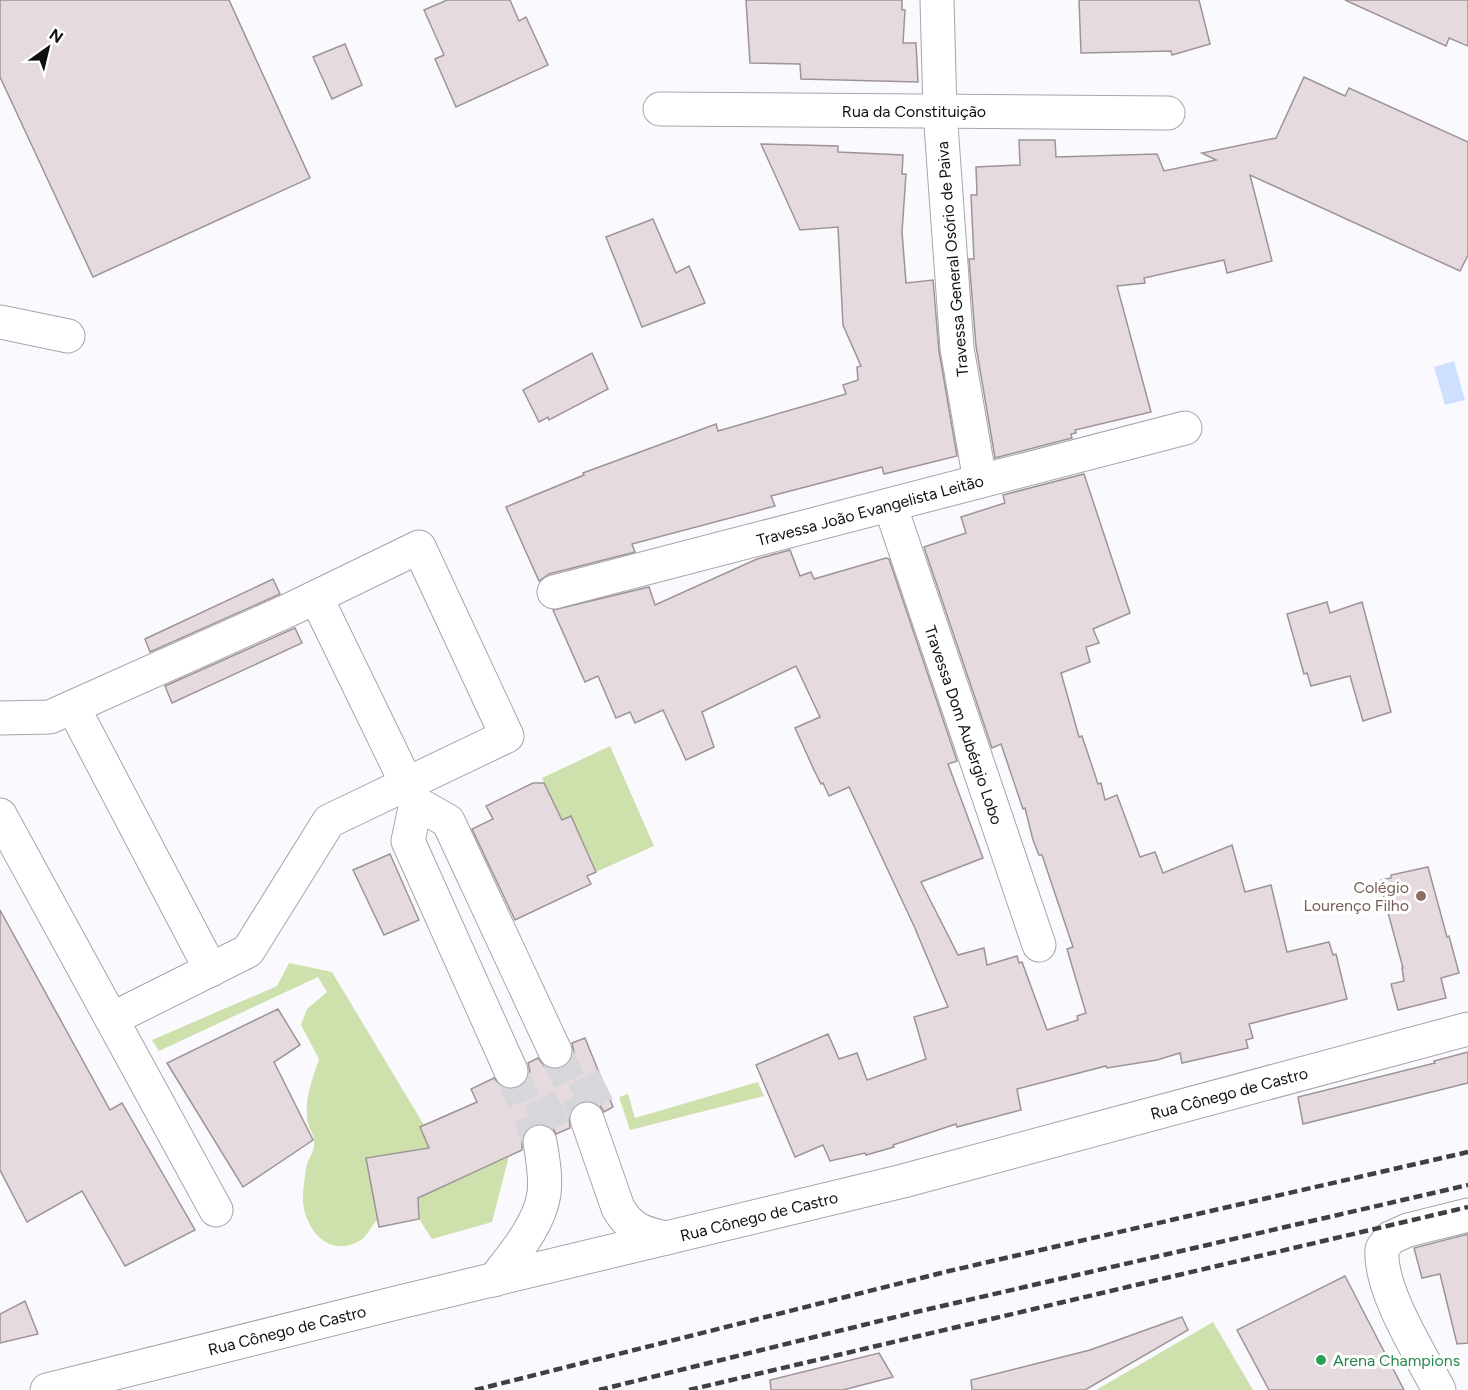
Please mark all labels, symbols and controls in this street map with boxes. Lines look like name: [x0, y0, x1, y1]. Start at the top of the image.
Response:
north arrow: [18, 18, 78, 78]
text: N: [46, 25, 67, 47]
street label: Rua da Constituição: [842, 102, 986, 121]
street label: Travessa General Osório de Paiva: [933, 141, 972, 377]
street label: Travessa João Evangelista Leitão: [755, 471, 986, 550]
street label: Travessa Dom Aubérgio Lobo: [920, 623, 1007, 827]
place label: Colégio Lourenço Filho: [1303, 878, 1409, 915]
marker: Colégio Lourenço Filho: [1414, 889, 1428, 903]
street label: Rua Cônego de Castro: [1148, 1063, 1310, 1124]
street label: Rua Cônego de Castro: [678, 1188, 840, 1245]
street label: Rua Cônego de Castro: [206, 1302, 368, 1359]
place label: Arena Champions: [1333, 1351, 1460, 1370]
marker: Arena Champions: [1314, 1353, 1328, 1367]

